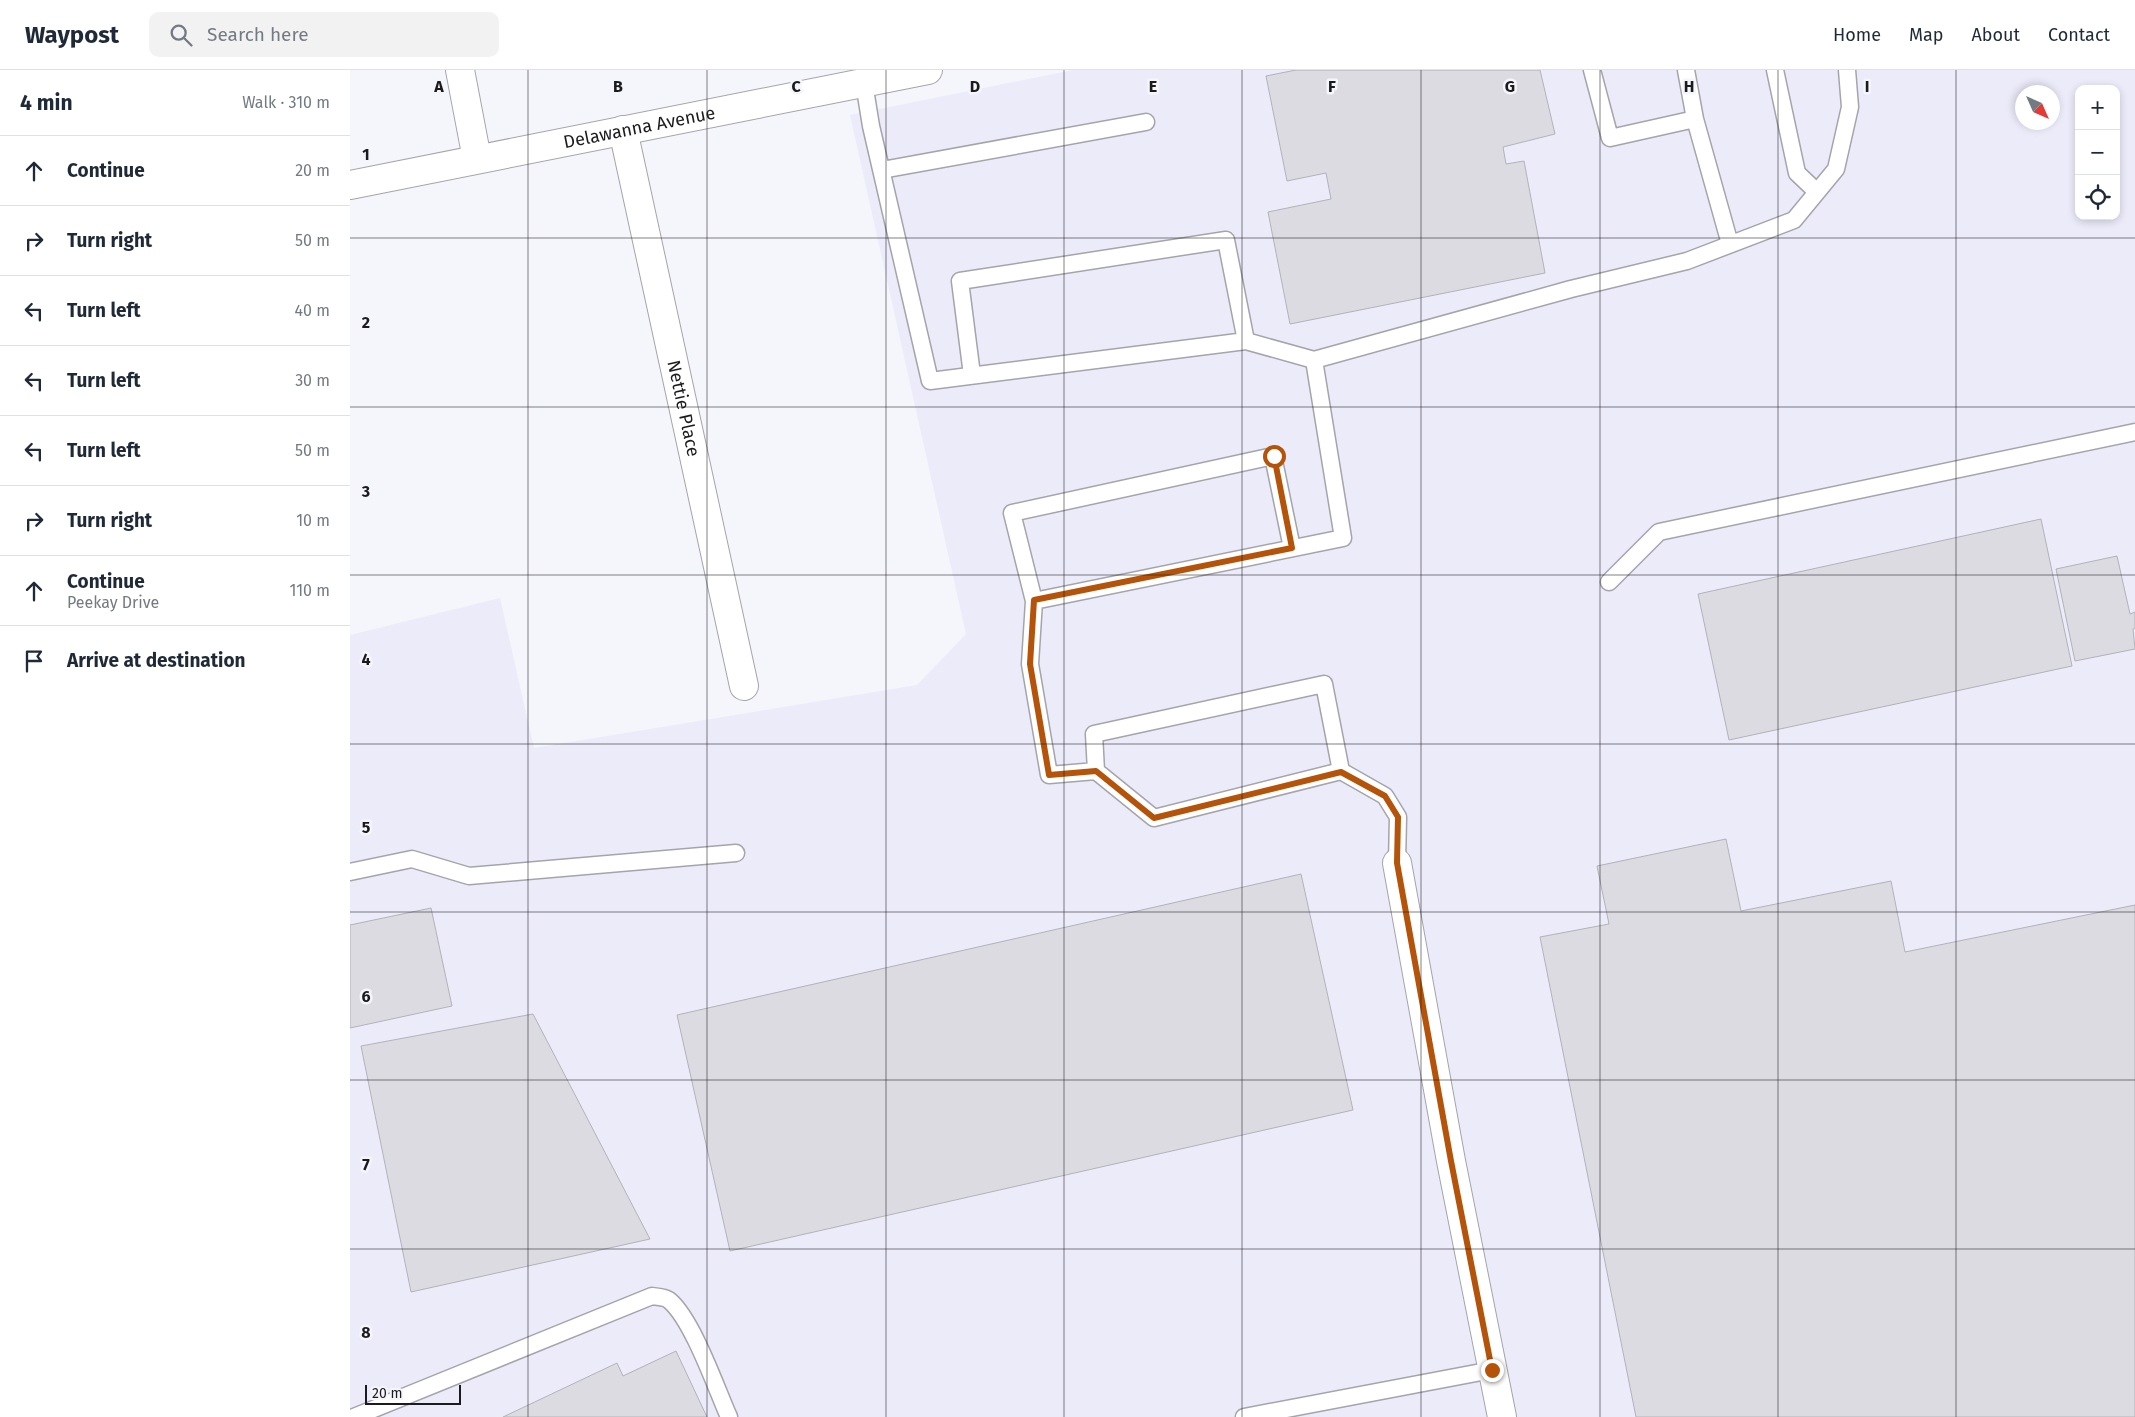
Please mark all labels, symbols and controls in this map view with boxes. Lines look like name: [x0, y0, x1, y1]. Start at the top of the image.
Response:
search box: [149, 12, 499, 57]
text: Waypost: [25, 21, 119, 49]
icon: search: [167, 21, 195, 49]
text: Search here: [207, 23, 309, 46]
text: Home: [1833, 24, 1881, 46]
text: Map: [1909, 24, 1943, 46]
text: About: [1971, 24, 2020, 46]
text: Contact: [2048, 24, 2110, 46]
text: A: [433, 77, 444, 96]
text: B: [613, 77, 623, 96]
text: C: [791, 77, 801, 96]
text: D: [970, 77, 980, 96]
text: E: [1149, 77, 1157, 96]
text: F: [1328, 77, 1336, 96]
text: G: [1505, 77, 1515, 96]
text: H: [1684, 77, 1694, 96]
text: I: [1865, 77, 1869, 96]
north arrow: [2015, 85, 2060, 130]
map controls: [2075, 85, 2120, 220]
button: +: [2075, 85, 2120, 130]
text: 4 min: [20, 90, 73, 116]
text: Walk · 310 m: [242, 93, 330, 112]
street label: Delawanna Avenue: [562, 102, 717, 153]
button: −: [2075, 130, 2120, 175]
text: 1: [362, 145, 370, 164]
icon: ahead: [20, 157, 48, 185]
text: Continue: [67, 159, 145, 182]
text: 20 m: [295, 161, 330, 180]
button: locate: [2075, 175, 2120, 220]
icon: right: [20, 227, 48, 255]
text: Turn right: [67, 229, 152, 252]
text: 50 m: [295, 231, 330, 250]
icon: left: [20, 297, 48, 325]
text: Turn left: [67, 299, 141, 322]
text: 40 m: [295, 301, 330, 320]
text: 2: [362, 313, 370, 332]
street label: Nettie Place: [662, 358, 705, 459]
icon: left: [20, 367, 48, 395]
text: Turn left: [67, 369, 141, 392]
text: 30 m: [295, 371, 330, 390]
icon: left: [20, 437, 48, 465]
text: Turn left: [67, 439, 141, 462]
text: 50 m: [295, 441, 330, 460]
route start: [1263, 445, 1286, 468]
text: 3: [361, 482, 370, 501]
icon: right: [20, 507, 48, 535]
text: Turn right: [67, 509, 152, 532]
text: 10 m: [296, 511, 330, 530]
text: Continue: [67, 570, 145, 593]
icon: ahead: [20, 577, 48, 605]
text: 110 m: [289, 581, 330, 600]
text: Peekay Drive: [67, 593, 159, 612]
icon: arrive: [20, 647, 48, 675]
text: Arrive at destination: [67, 649, 246, 672]
text: 4: [361, 650, 371, 669]
text: 5: [362, 818, 371, 837]
text: 6: [361, 987, 371, 1006]
text: 7: [362, 1155, 370, 1174]
text: 8: [361, 1323, 371, 1342]
route end: [1481, 1359, 1504, 1382]
scale bar: [365, 1382, 461, 1405]
text: 20 m: [372, 1385, 402, 1402]

